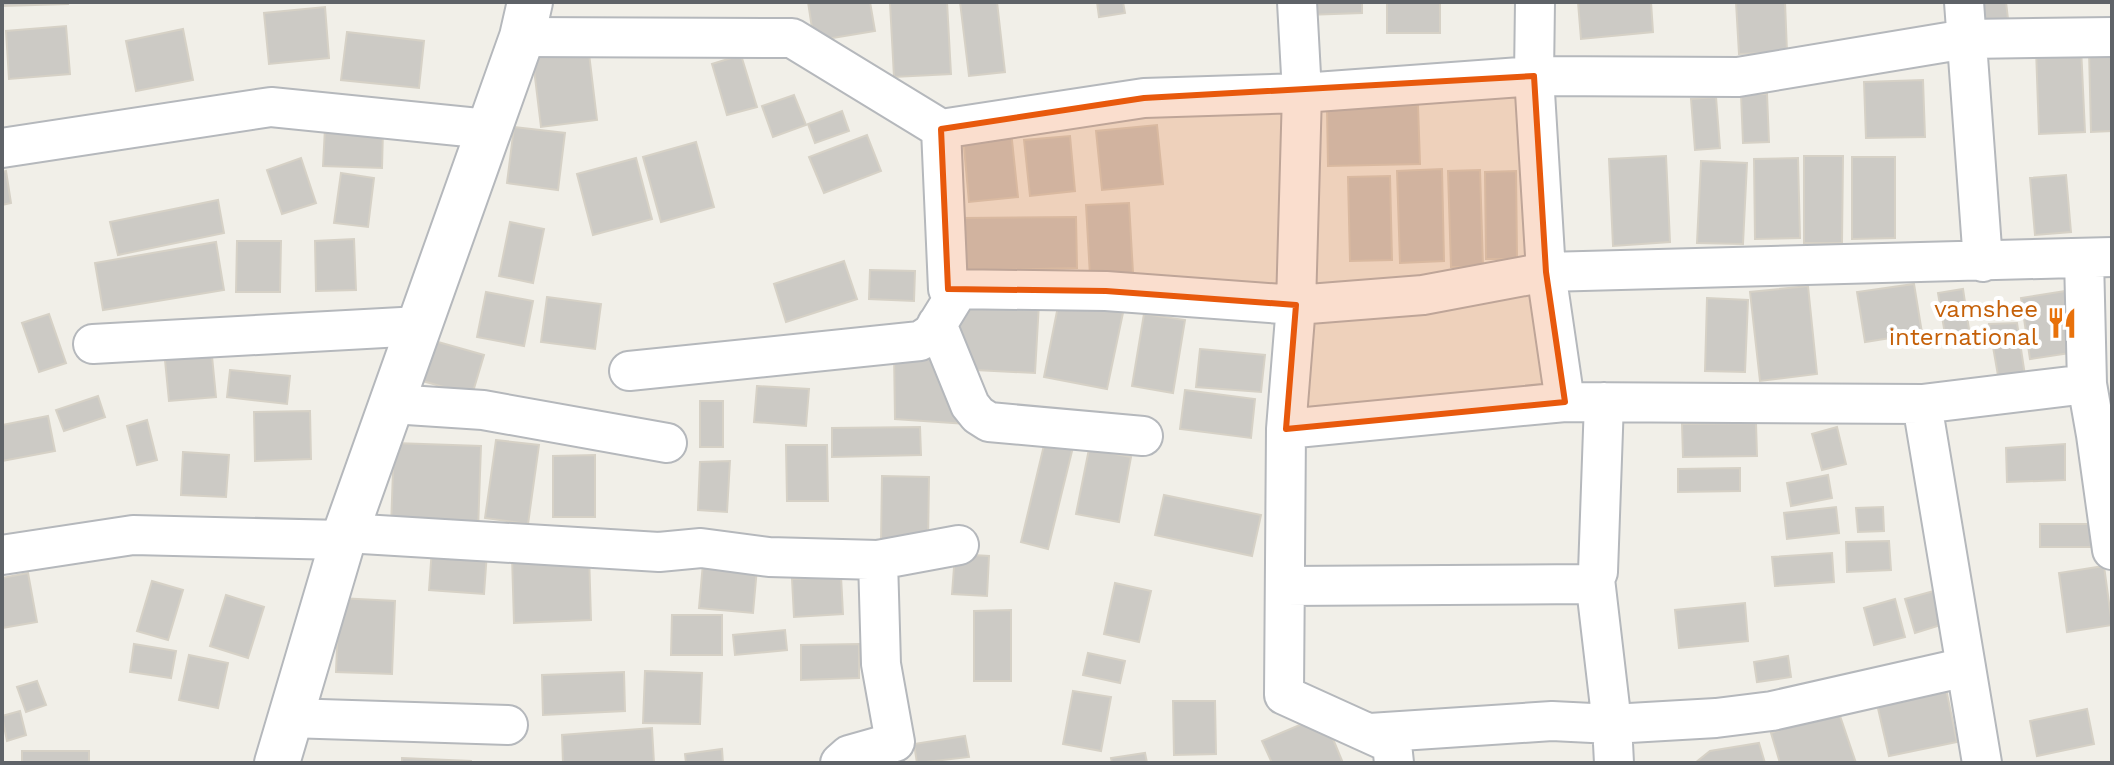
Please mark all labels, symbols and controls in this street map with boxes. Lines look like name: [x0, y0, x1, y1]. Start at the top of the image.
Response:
place label: vamshee international: [1889, 295, 2039, 351]
restaurant icon: vamshee international: [2045, 306, 2079, 340]

